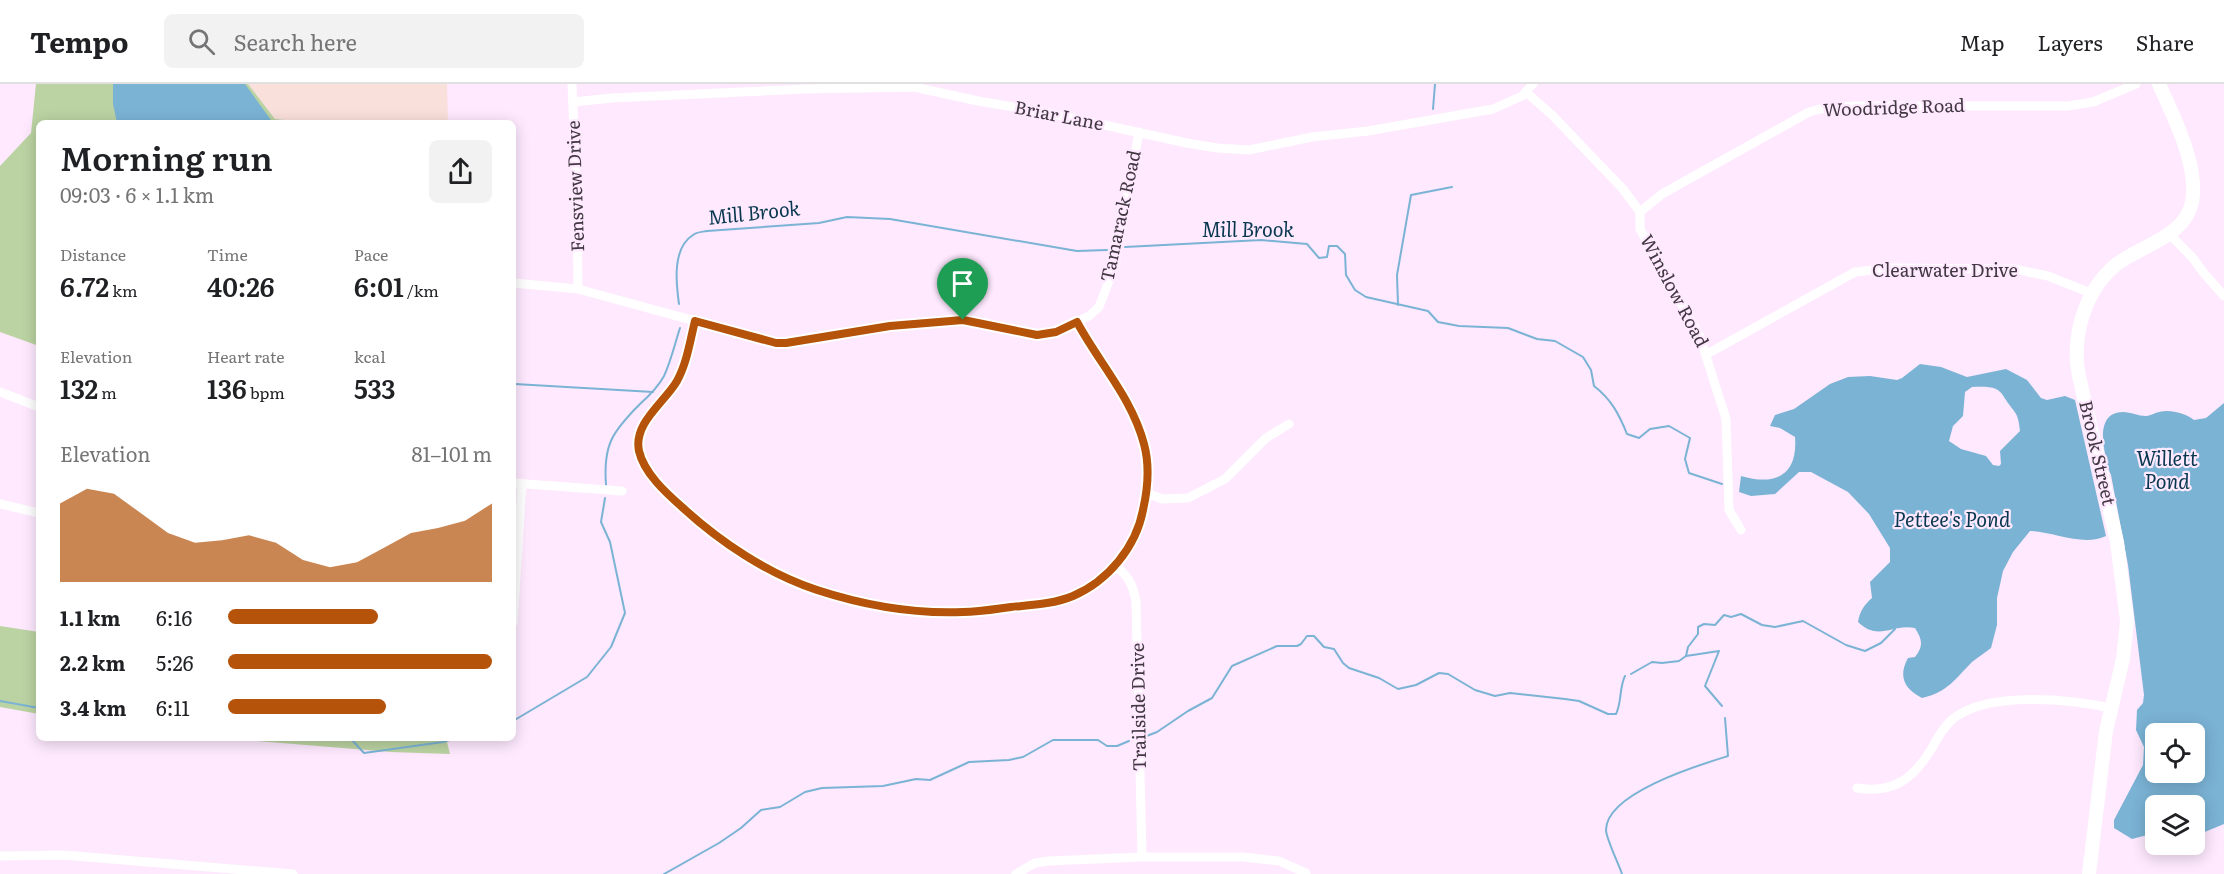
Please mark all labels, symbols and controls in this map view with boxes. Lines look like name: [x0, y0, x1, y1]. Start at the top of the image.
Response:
search box: [164, 14, 584, 68]
text: Tempo: [30, 20, 128, 62]
icon: search: [185, 25, 218, 58]
text: Search here: [233, 25, 357, 58]
text: Map: [1960, 26, 2005, 57]
text: Layers: [2038, 26, 2103, 57]
text: Share: [2136, 26, 2194, 57]
street label: Woodridge Road: [1823, 91, 1965, 122]
street label: Briar Lane: [1012, 93, 1106, 136]
street label: Fensview Drive: [559, 120, 590, 252]
text: Morning run: [60, 132, 273, 181]
button: share: [429, 140, 492, 203]
street label: Tamarack Road: [1092, 147, 1147, 284]
text: 09:03 · 6 × 1.1 km: [60, 179, 214, 209]
water label: Mill Brook: [706, 191, 801, 231]
water label: Mill Brook: [1202, 213, 1294, 243]
street label: Winslow Road: [1634, 229, 1716, 351]
text: Distance: [60, 242, 126, 266]
text: Time: [207, 242, 248, 266]
text: Pace: [354, 242, 388, 266]
street label: Clearwater Drive: [1872, 256, 2018, 283]
pin: [937, 258, 988, 320]
text: 6.72: [60, 266, 109, 305]
text: 40:26: [207, 266, 275, 305]
text: 6:01: [354, 266, 404, 305]
icon: arrive: [946, 267, 979, 300]
text: km: [109, 278, 137, 302]
text: /km: [404, 278, 439, 302]
text: Elevation: [60, 344, 132, 368]
text: Heart rate: [207, 344, 285, 368]
text: kcal: [354, 344, 386, 368]
text: 132: [60, 368, 98, 407]
text: 136: [207, 368, 247, 407]
text: 533: [354, 368, 396, 407]
text: m: [98, 380, 117, 404]
text: bpm: [247, 380, 285, 404]
street label: Brook Street: [2073, 397, 2124, 509]
text: Elevation: [60, 438, 150, 468]
text: 81–101 m: [412, 438, 492, 468]
water label: Willett Pond: [2136, 442, 2198, 495]
water label: Pettee's Pond: [1894, 503, 2011, 533]
text: 1.1 km: [60, 602, 120, 632]
text: 6:16: [156, 602, 192, 632]
street label: Trailside Drive: [1123, 643, 1152, 771]
text: 2.2 km: [60, 647, 125, 677]
text: 5:26: [156, 647, 194, 677]
text: 3.4 km: [60, 692, 127, 722]
text: 6:11: [156, 692, 190, 722]
map controls: [2145, 723, 2205, 855]
button: locate: [2145, 723, 2205, 783]
button: layers: [2145, 795, 2205, 855]

